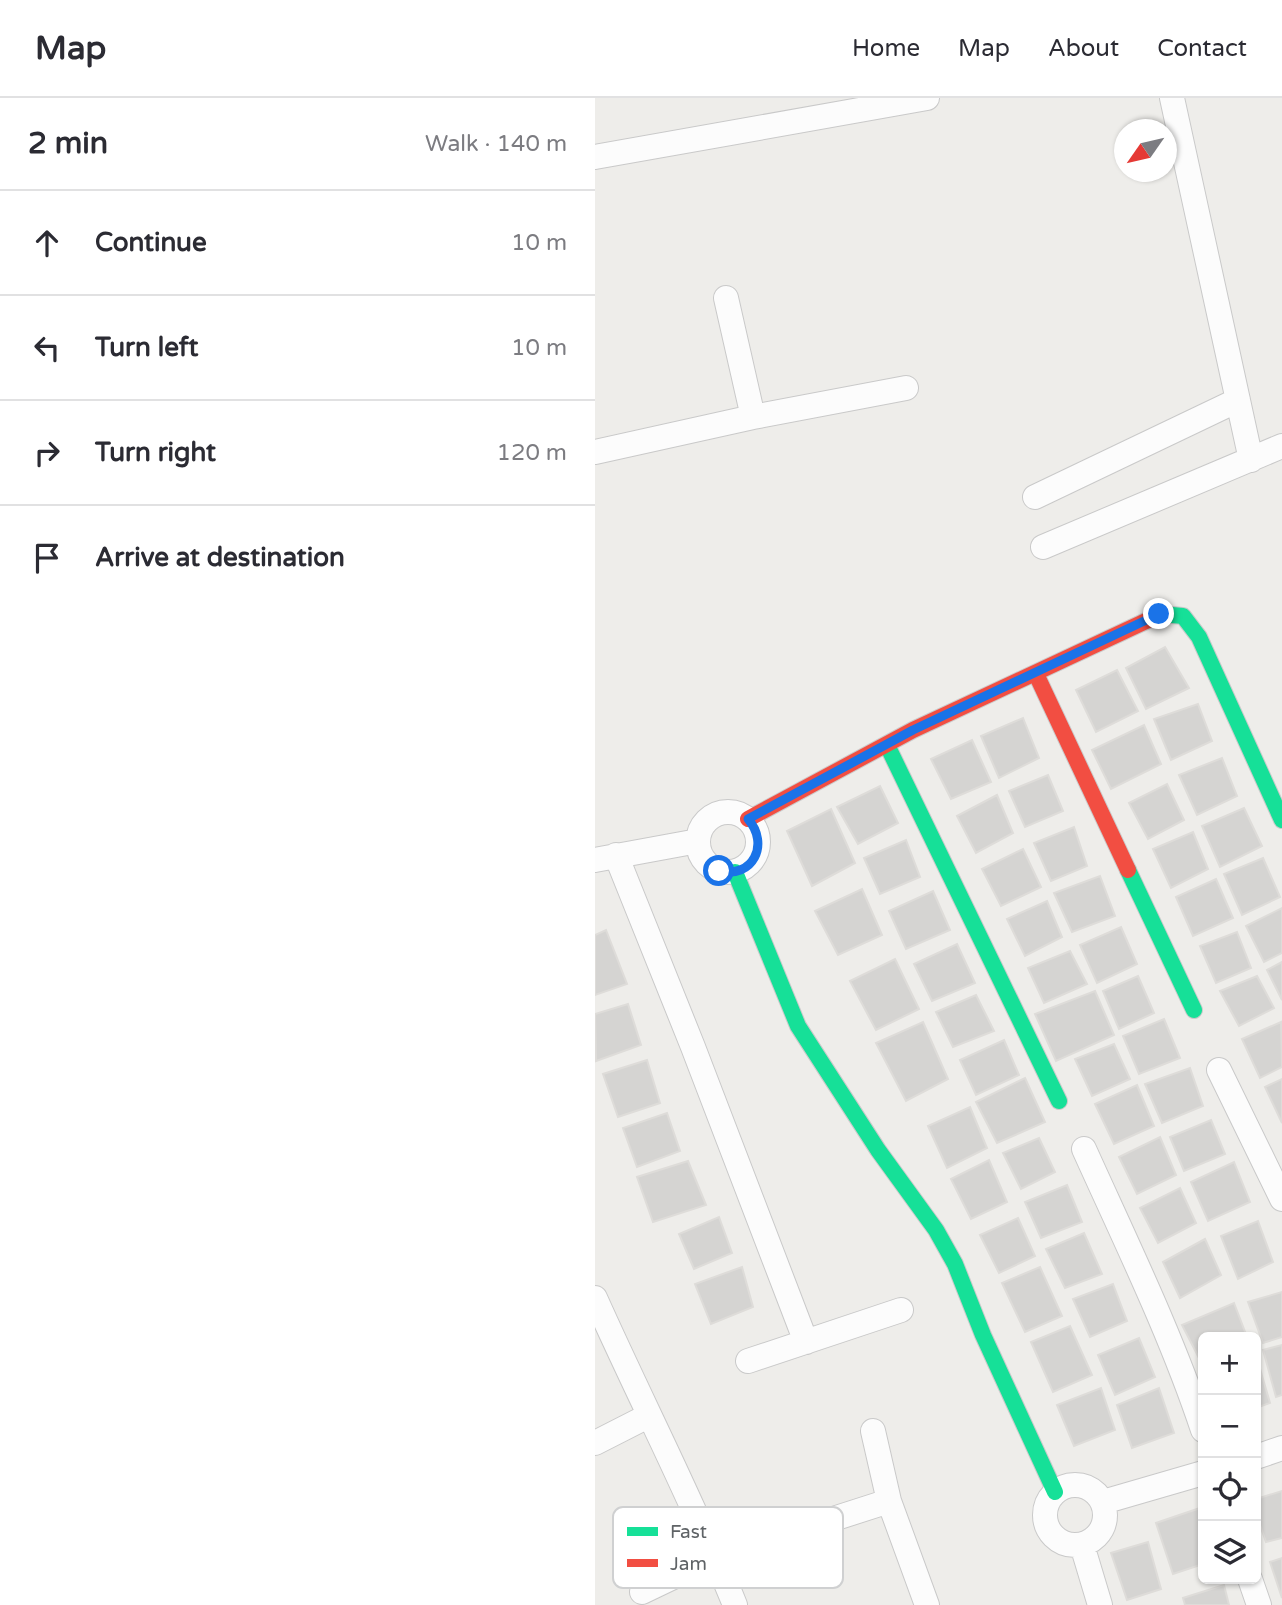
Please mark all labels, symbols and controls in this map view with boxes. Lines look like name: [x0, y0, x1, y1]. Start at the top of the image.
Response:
text: Map: [35, 29, 106, 68]
text: Home: [852, 34, 920, 63]
text: Map: [958, 34, 1010, 63]
text: About: [1048, 34, 1119, 63]
text: Contact: [1157, 34, 1247, 63]
north arrow: [1114, 119, 1177, 182]
text: 2 min: [28, 125, 108, 162]
text: Walk · 140 m: [425, 130, 567, 158]
icon: ahead: [28, 224, 66, 262]
text: Continue: [95, 227, 207, 258]
text: 10 m: [511, 229, 567, 257]
icon: left: [28, 329, 66, 367]
text: Turn left: [95, 332, 198, 363]
text: 10 m: [511, 334, 567, 362]
icon: right: [28, 434, 66, 472]
text: Turn right: [95, 437, 216, 468]
text: 120 m: [497, 439, 567, 467]
icon: arrive: [28, 539, 66, 577]
text: Arrive at destination: [95, 542, 345, 573]
route end: [1143, 598, 1174, 629]
route start: [703, 855, 734, 886]
map controls: [1198, 1332, 1261, 1584]
button: +: [1198, 1332, 1261, 1395]
button: −: [1198, 1395, 1261, 1458]
button: locate: [1198, 1458, 1261, 1521]
legend: [613, 1507, 843, 1588]
text: Fast: [670, 1521, 707, 1543]
button: layers: [1198, 1521, 1261, 1584]
text: Jam: [670, 1553, 707, 1575]

